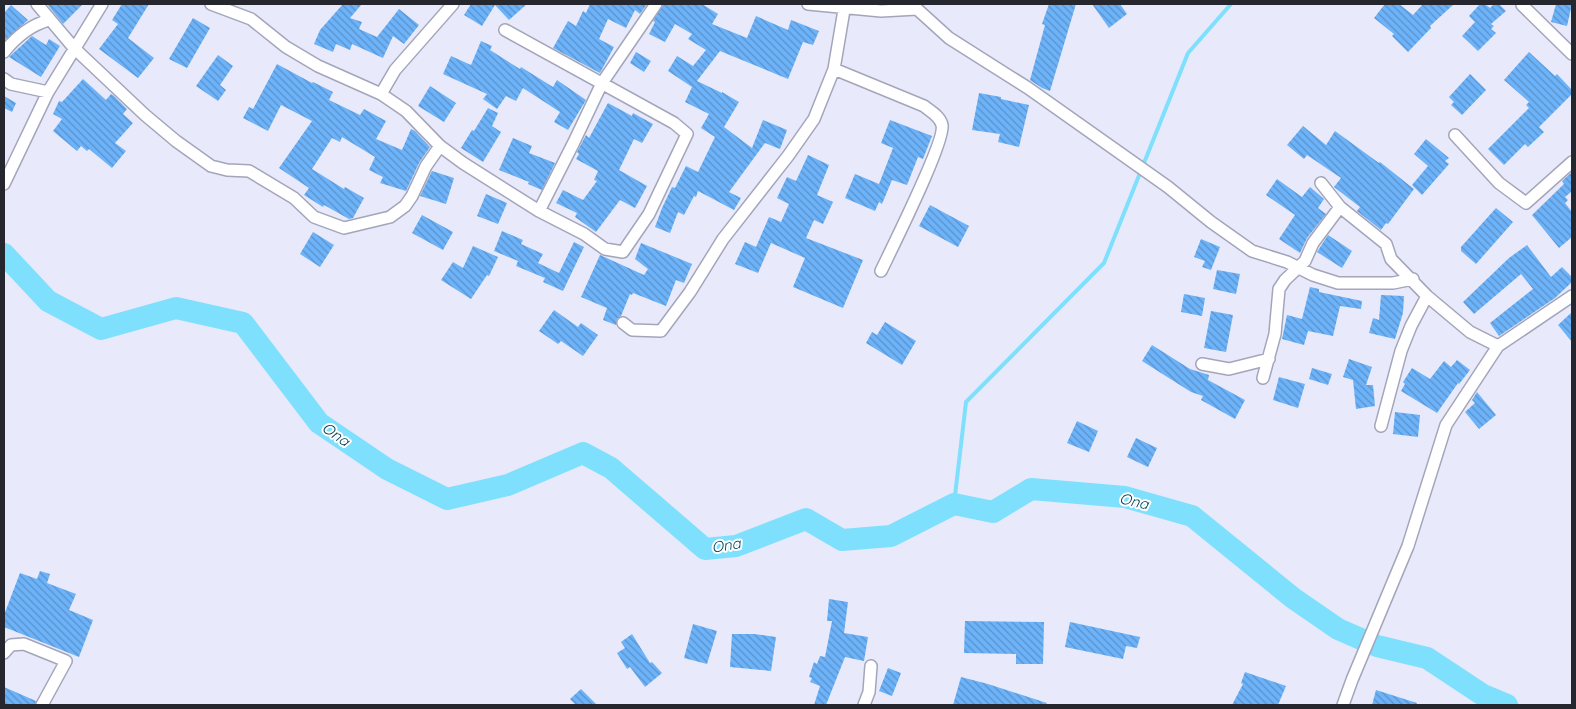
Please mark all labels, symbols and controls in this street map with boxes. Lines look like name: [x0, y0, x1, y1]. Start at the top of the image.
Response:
water label: Ona: [319, 418, 354, 451]
water label: Ona: [1118, 488, 1151, 514]
water label: Ona: [710, 533, 743, 557]

